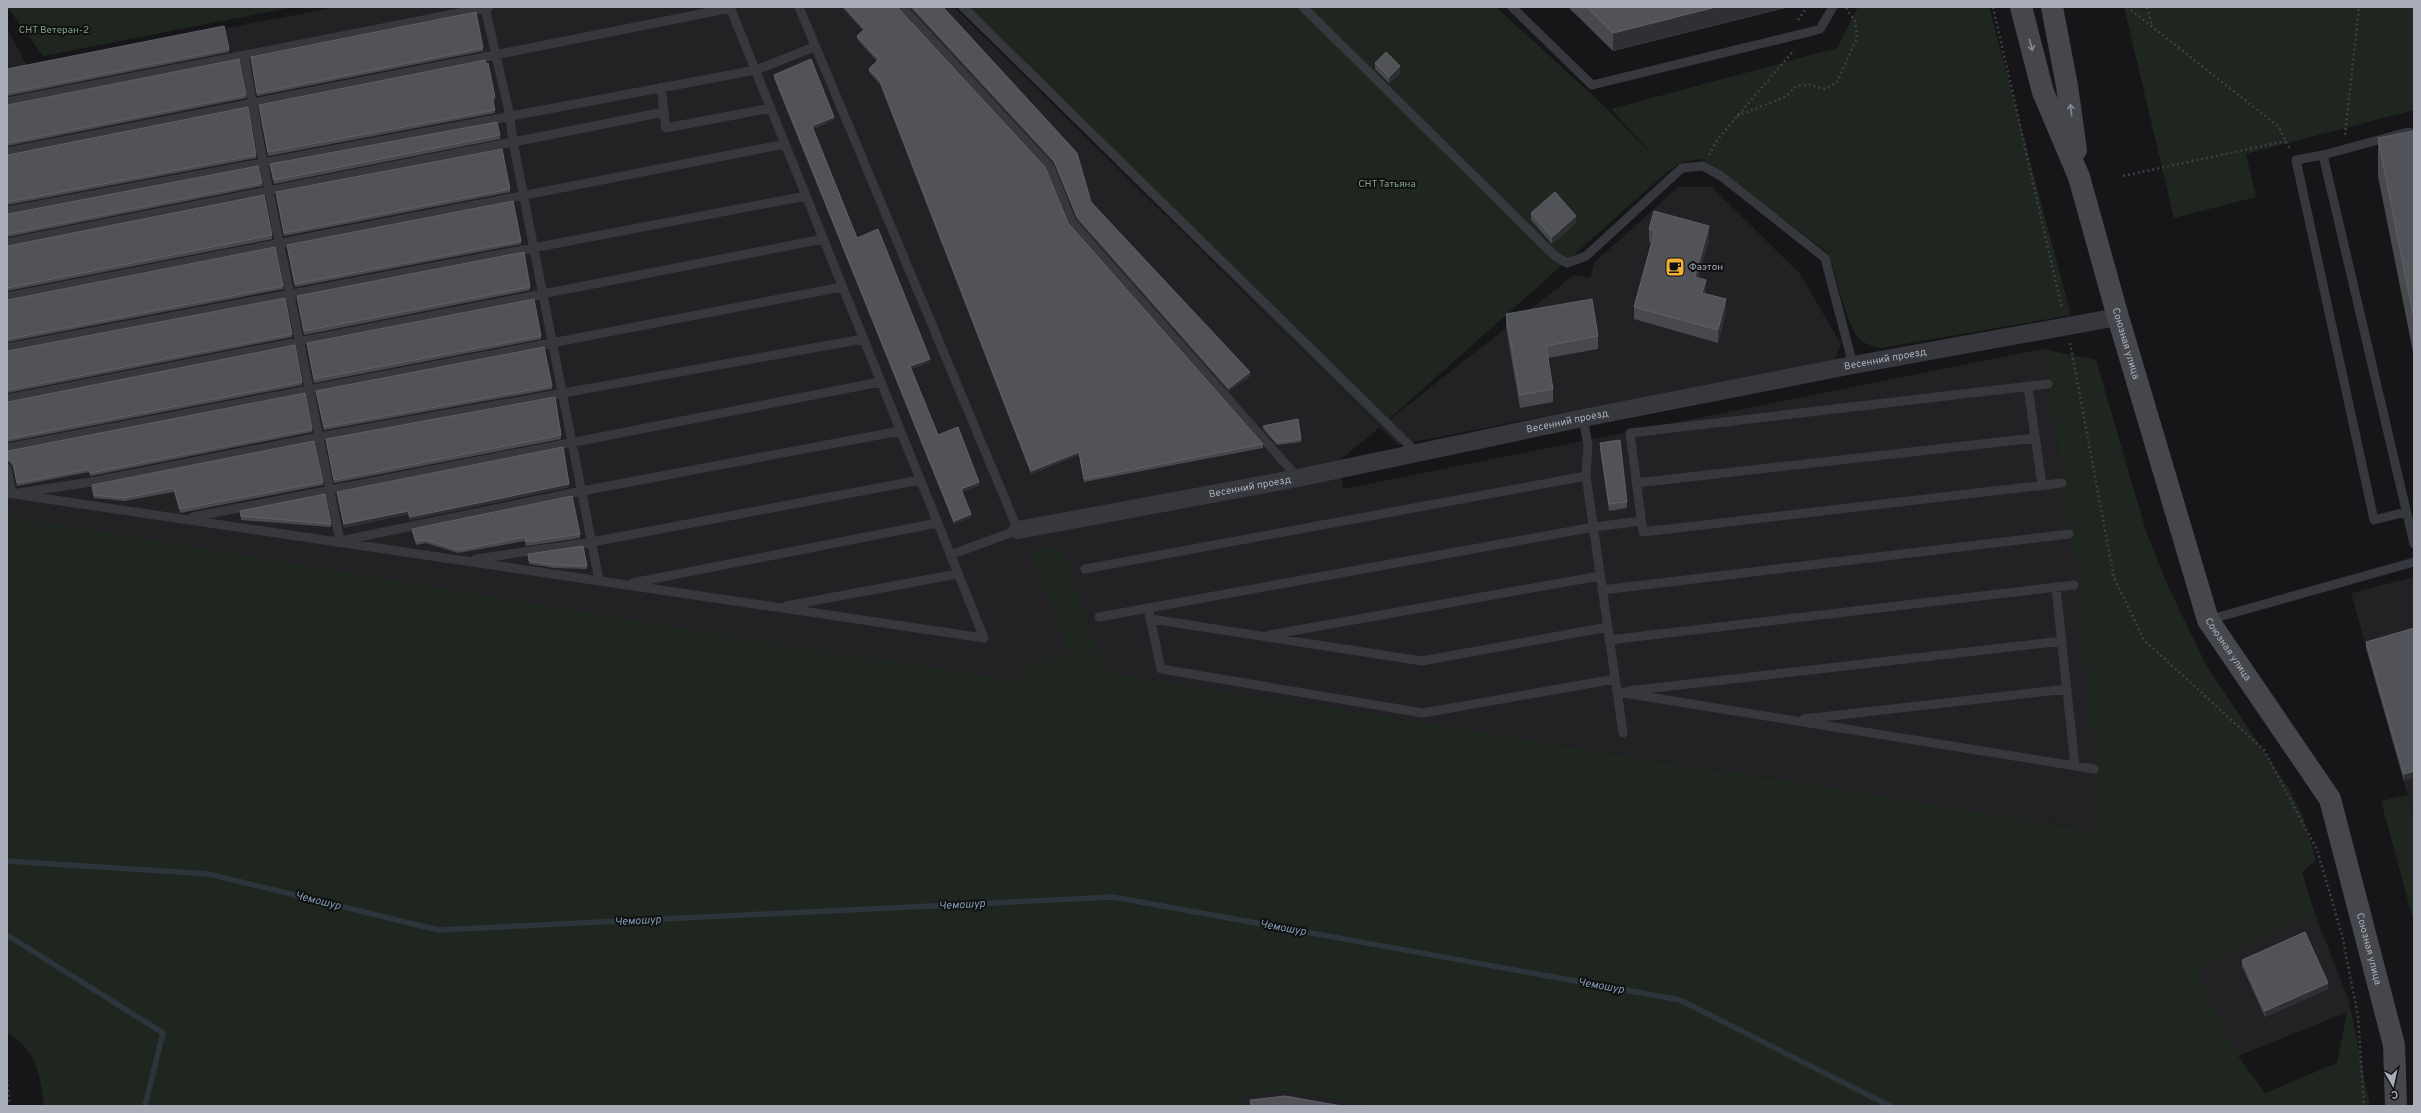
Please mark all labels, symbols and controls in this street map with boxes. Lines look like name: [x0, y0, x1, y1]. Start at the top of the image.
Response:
park label: СНТ Ветеран-2: [19, 24, 89, 37]
one-way arrow: [2027, 38, 2035, 51]
one-way arrow: [2067, 104, 2074, 117]
park label: СНТ Татьяна: [1358, 178, 1416, 191]
cafe icon: Фаэтон: [1664, 256, 1686, 278]
place label: Фаэтон: [1689, 261, 1723, 274]
street label: Союзная улица: [2109, 306, 2143, 381]
street label: Весенний проезд: [1843, 345, 1928, 373]
street label: Весенний проезд: [1525, 407, 1610, 436]
street label: Весенний проезд: [1208, 473, 1293, 501]
street label: Союзная улица: [2202, 615, 2254, 684]
water label: Чемошур: [294, 889, 343, 914]
water label: Чемошур: [938, 897, 987, 913]
street label: Союзная улица: [2353, 911, 2385, 986]
water label: Чемошур: [614, 913, 663, 929]
water label: Чемошур: [1259, 917, 1308, 939]
water label: Чемошур: [1577, 975, 1626, 997]
north arrow: [2373, 1065, 2413, 1105]
text: С: [2390, 1086, 2399, 1101]

